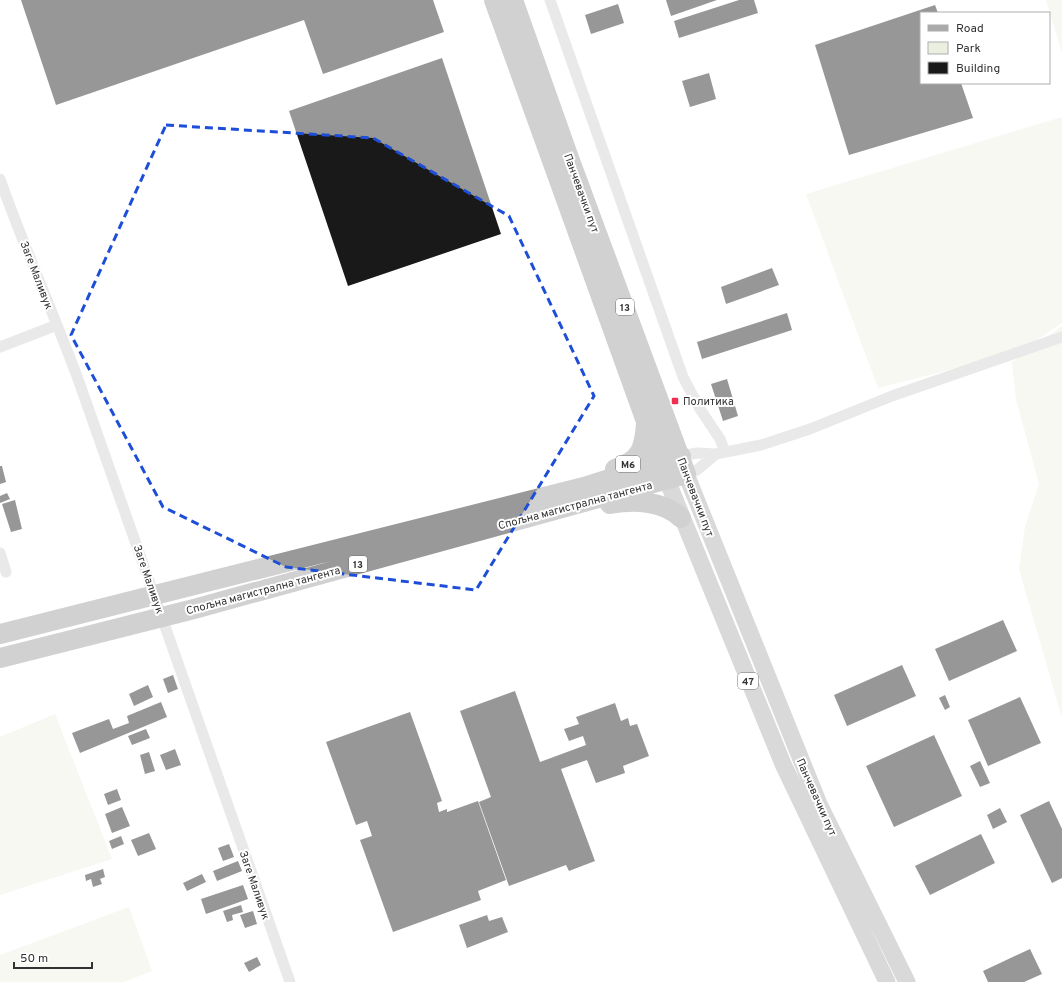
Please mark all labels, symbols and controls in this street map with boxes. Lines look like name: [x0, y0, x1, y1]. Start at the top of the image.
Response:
legend: [920, 12, 1050, 84]
text: Road: [956, 21, 984, 37]
text: Park: [956, 41, 981, 57]
text: Building: [956, 61, 1000, 77]
street label: Панчевачки пут: [560, 152, 602, 235]
street label: Заге Маливук: [17, 239, 56, 312]
road number: 13: [616, 299, 634, 315]
place label: Политика: [683, 395, 734, 409]
marker: Политика: [670, 396, 680, 406]
road number: M6: [616, 456, 640, 472]
street label: Панчевачки пут: [674, 456, 717, 539]
street label: Спољна магистрална тангента: [497, 479, 654, 533]
street label: Заге Маливук: [130, 543, 166, 616]
road number: 13: [349, 556, 367, 572]
street label: Спољна магистрална тангента: [185, 564, 342, 618]
road number: 47: [738, 673, 758, 689]
street label: Панчевачки пут: [793, 757, 839, 838]
street label: Заге Маливук: [236, 849, 272, 922]
scale bar: [14, 944, 92, 970]
text: 50 m: [20, 951, 48, 967]

